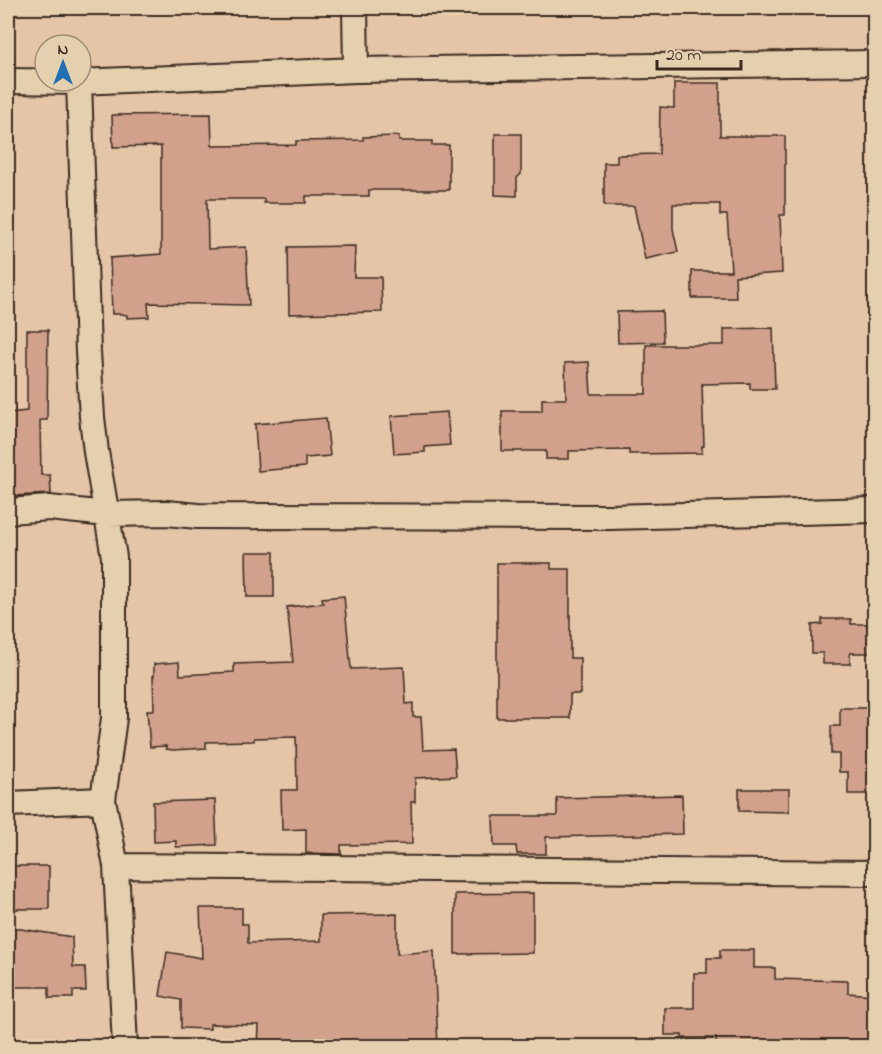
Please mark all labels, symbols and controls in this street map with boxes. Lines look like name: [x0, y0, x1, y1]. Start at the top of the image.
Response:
north arrow: [33, 33, 93, 93]
scale bar: [657, 33, 741, 71]
text: N: [58, 38, 69, 62]
text: 20 m: [666, 43, 701, 69]

